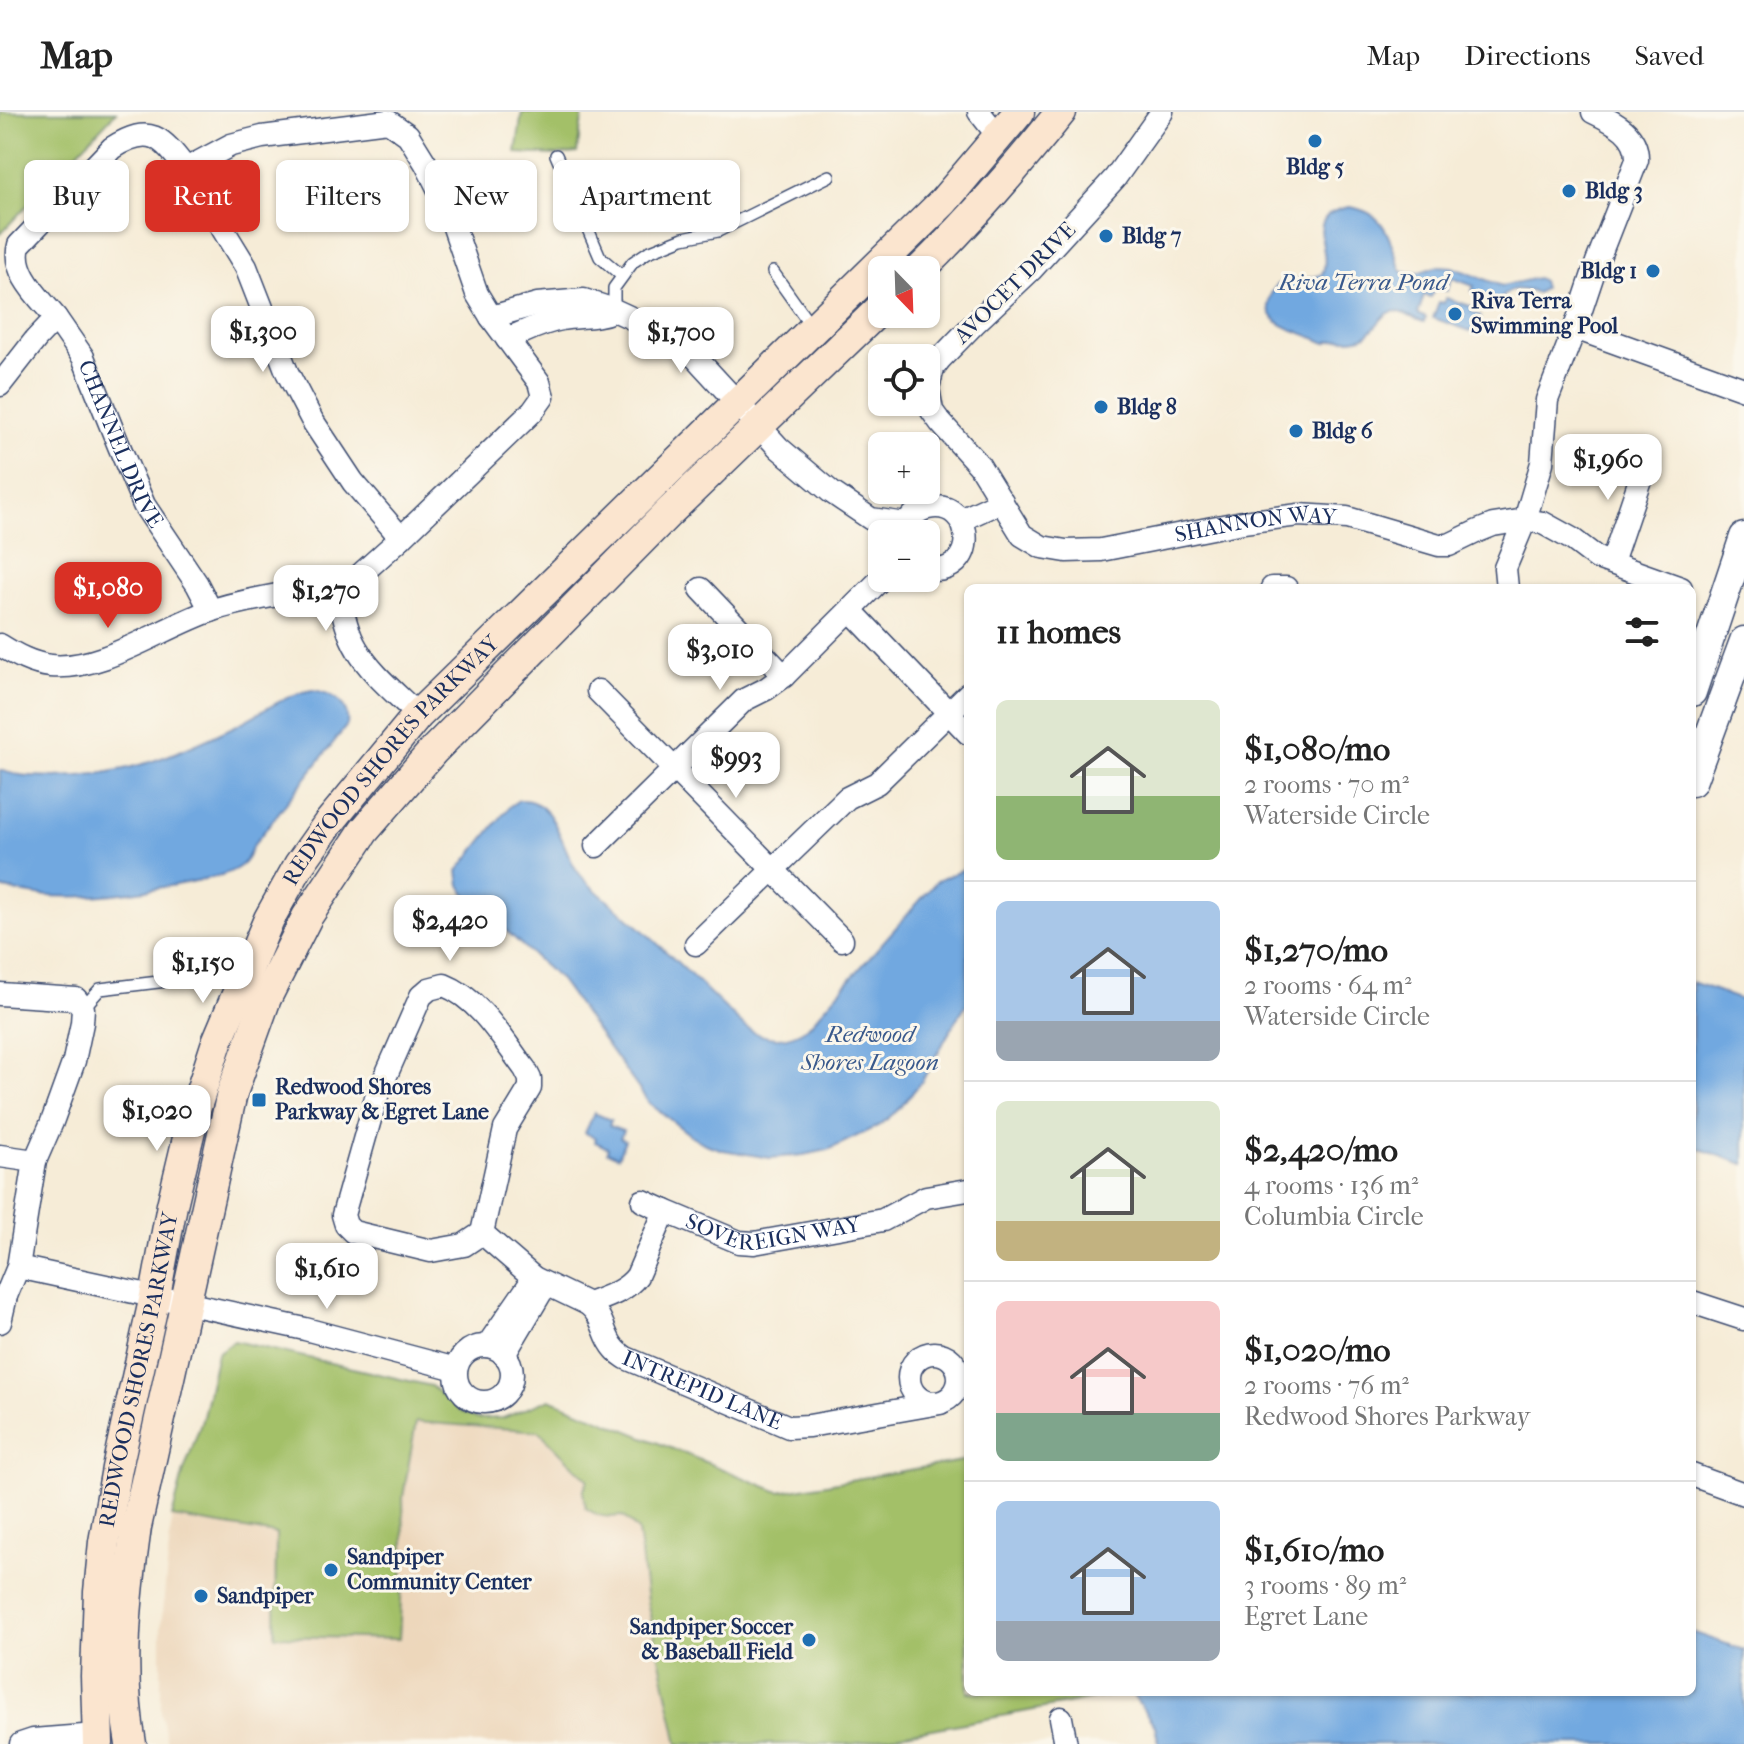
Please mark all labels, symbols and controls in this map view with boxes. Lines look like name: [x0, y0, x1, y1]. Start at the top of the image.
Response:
text: Map: [40, 33, 113, 78]
text: Map: [1367, 39, 1420, 72]
text: Directions: [1464, 39, 1591, 72]
text: Saved: [1635, 39, 1704, 72]
marker: Bldg 5: [1306, 132, 1324, 150]
place label: Bldg 5: [1286, 154, 1345, 180]
chip: Buy: [24, 160, 129, 232]
chip: Rent: [145, 160, 260, 232]
chip: Filters: [276, 160, 409, 232]
chip: New: [425, 160, 537, 232]
chip: Apartment: [553, 160, 740, 232]
place label: Bldg 3: [1585, 178, 1643, 204]
marker: Bldg 3: [1560, 182, 1578, 200]
street label: AVOCET DRIVE: [948, 217, 1081, 350]
place label: Bldg 7: [1122, 223, 1182, 249]
marker: Bldg 7: [1097, 227, 1115, 245]
north arrow: [868, 256, 940, 328]
map controls: [868, 256, 940, 592]
place label: Bldg 1: [1580, 258, 1637, 284]
marker: Bldg 1: [1644, 262, 1662, 280]
water label: Riva Terra Pond: [1276, 268, 1451, 296]
place label: Riva Terra Swimming Pool: [1471, 288, 1619, 339]
marker: Riva Terra Swimming Pool: [1446, 305, 1464, 323]
pin: $1,300: [198, 306, 328, 374]
pin: $1,700: [616, 307, 746, 375]
text: $1,300: [229, 316, 297, 347]
text: $1,700: [647, 317, 715, 348]
button: locate: [868, 344, 940, 416]
street label: CHANNEL DRIVE: [73, 356, 169, 533]
place label: Bldg 8: [1117, 394, 1177, 420]
marker: Bldg 8: [1092, 398, 1110, 416]
place label: Bldg 6: [1312, 418, 1374, 444]
marker: Bldg 6: [1287, 422, 1305, 440]
button: +: [868, 432, 940, 504]
pin: $1,960: [1543, 434, 1673, 502]
text: $1,960: [1573, 444, 1643, 475]
street label: SHANNON WAY: [1173, 501, 1339, 548]
button: −: [868, 520, 940, 592]
pin: $1,080: [43, 562, 173, 630]
pin: $1,270: [261, 565, 391, 633]
text: $1,080: [73, 572, 143, 603]
text: $1,270: [291, 575, 361, 606]
icon: filters: [1620, 610, 1664, 654]
text: 11 homes: [996, 612, 1121, 652]
pin: $3,010: [655, 624, 785, 692]
street label: REDWOOD SHORES PARKWAY: [277, 629, 505, 890]
text: $3,010: [686, 634, 754, 665]
text: $1,080/mo: [1244, 729, 1390, 769]
pin: $993: [689, 732, 783, 800]
icon: home: [1060, 732, 1156, 828]
text: $993: [710, 742, 762, 773]
text: 2 rooms · 70 m²: [1244, 769, 1409, 800]
text: Waterside Circle: [1244, 800, 1430, 831]
pin: $2,420: [385, 895, 515, 963]
text: $2,420: [412, 905, 488, 936]
text: $1,270/mo: [1244, 930, 1388, 970]
icon: home: [1060, 933, 1156, 1029]
pin: $1,150: [138, 937, 268, 1005]
text: $1,150: [171, 947, 235, 978]
text: 2 rooms · 64 m²: [1244, 970, 1412, 1001]
text: Waterside Circle: [1244, 1001, 1430, 1032]
water label: Redwood Shores Lagoon: [800, 1020, 939, 1076]
place label: Redwood Shores Parkway & Egret Lane: [275, 1074, 489, 1125]
pin: $1,020: [92, 1085, 222, 1153]
marker: Redwood Shores Parkway & Egret Lane: [250, 1091, 268, 1109]
text: $1,020: [121, 1095, 193, 1126]
text: $2,420/mo: [1244, 1130, 1398, 1170]
icon: home: [1060, 1133, 1156, 1229]
text: 4 rooms · 136 m²: [1244, 1170, 1418, 1201]
text: Columbia Circle: [1244, 1201, 1424, 1232]
street label: SOVEREIGN WAY: [682, 1208, 863, 1256]
street label: REDWOOD SHORES PARKWAY: [94, 1209, 184, 1529]
pin: $1,610: [262, 1243, 392, 1311]
text: $1,610: [294, 1253, 360, 1284]
text: $1,020/mo: [1244, 1330, 1391, 1370]
icon: home: [1060, 1333, 1156, 1429]
street label: INTREPID LANE: [618, 1345, 786, 1436]
text: 2 rooms · 76 m²: [1244, 1370, 1409, 1401]
text: Redwood Shores Parkway: [1244, 1401, 1530, 1432]
text: $1,610/mo: [1244, 1530, 1384, 1570]
icon: home: [1060, 1533, 1156, 1629]
place label: Sandpiper Community Center: [347, 1544, 532, 1595]
marker: Sandpiper Community Center: [322, 1561, 340, 1579]
text: 3 rooms · 89 m²: [1244, 1570, 1406, 1601]
place label: Sandpiper: [217, 1583, 314, 1609]
marker: Sandpiper: [192, 1587, 210, 1605]
text: Egret Lane: [1244, 1601, 1368, 1632]
place label: Sandpiper Soccer & Baseball Field: [629, 1614, 794, 1665]
marker: Sandpiper Soccer & Baseball Field: [800, 1631, 818, 1649]

